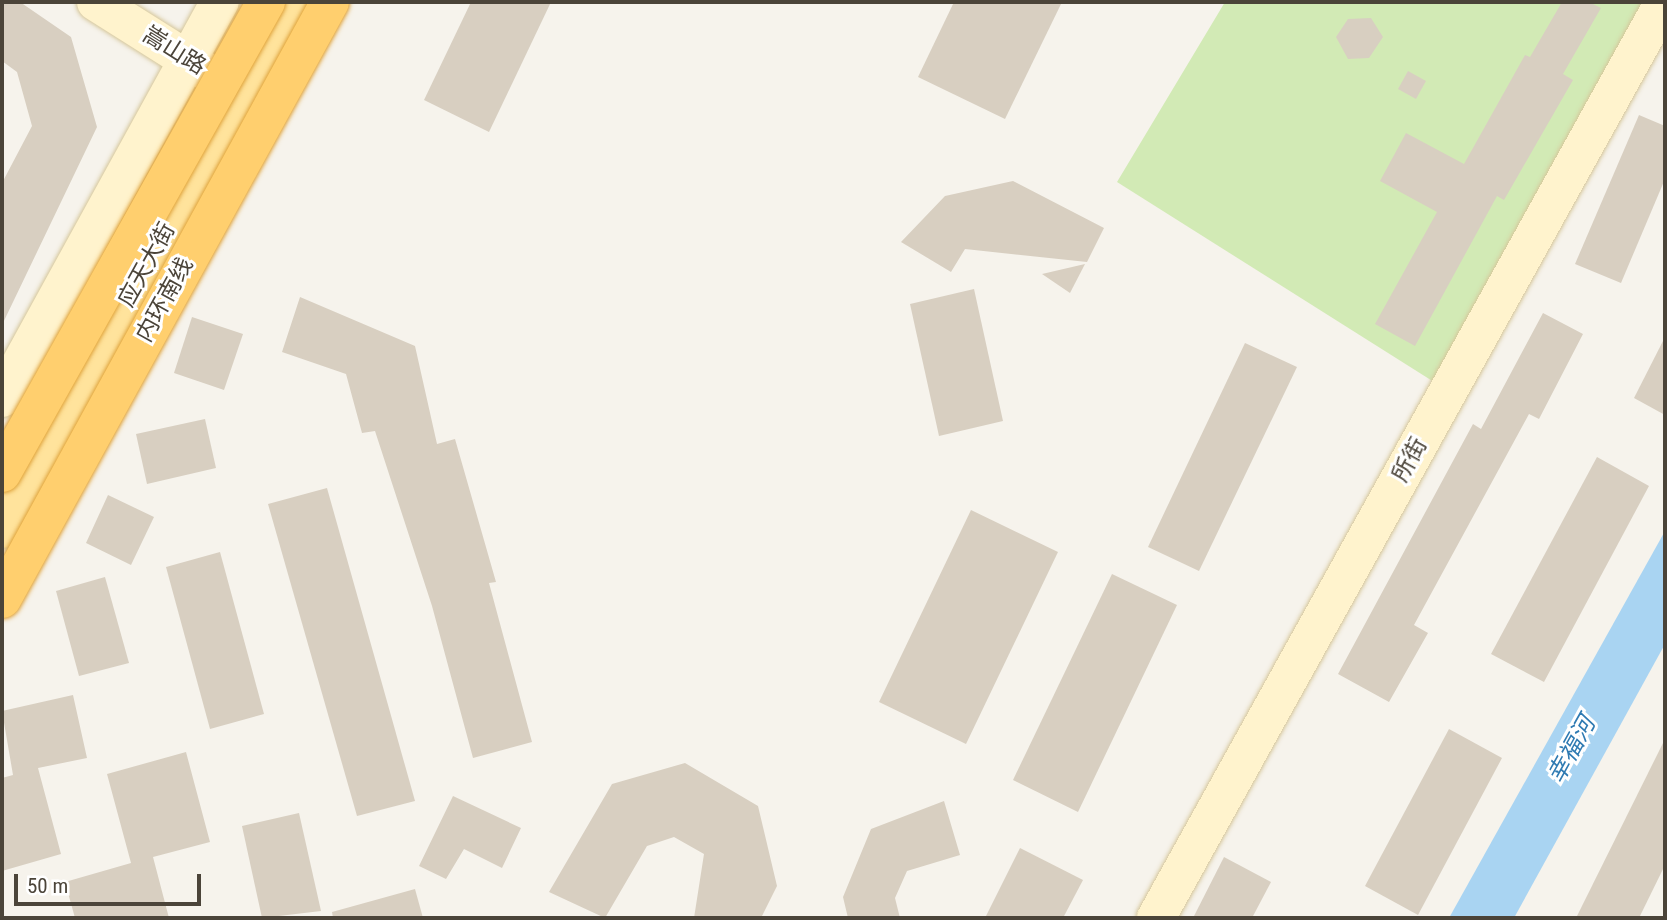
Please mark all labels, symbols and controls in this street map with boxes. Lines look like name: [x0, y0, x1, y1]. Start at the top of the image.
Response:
street label: 嵩山路: [137, 21, 211, 81]
street label: 应天大街: [113, 218, 181, 312]
street label: 内环南线: [131, 253, 199, 347]
street label: 所街: [1387, 433, 1433, 487]
water label: 幸福河: [1542, 712, 1602, 788]
scale bar: [18, 860, 205, 904]
text: 50 m: [27, 874, 68, 898]

